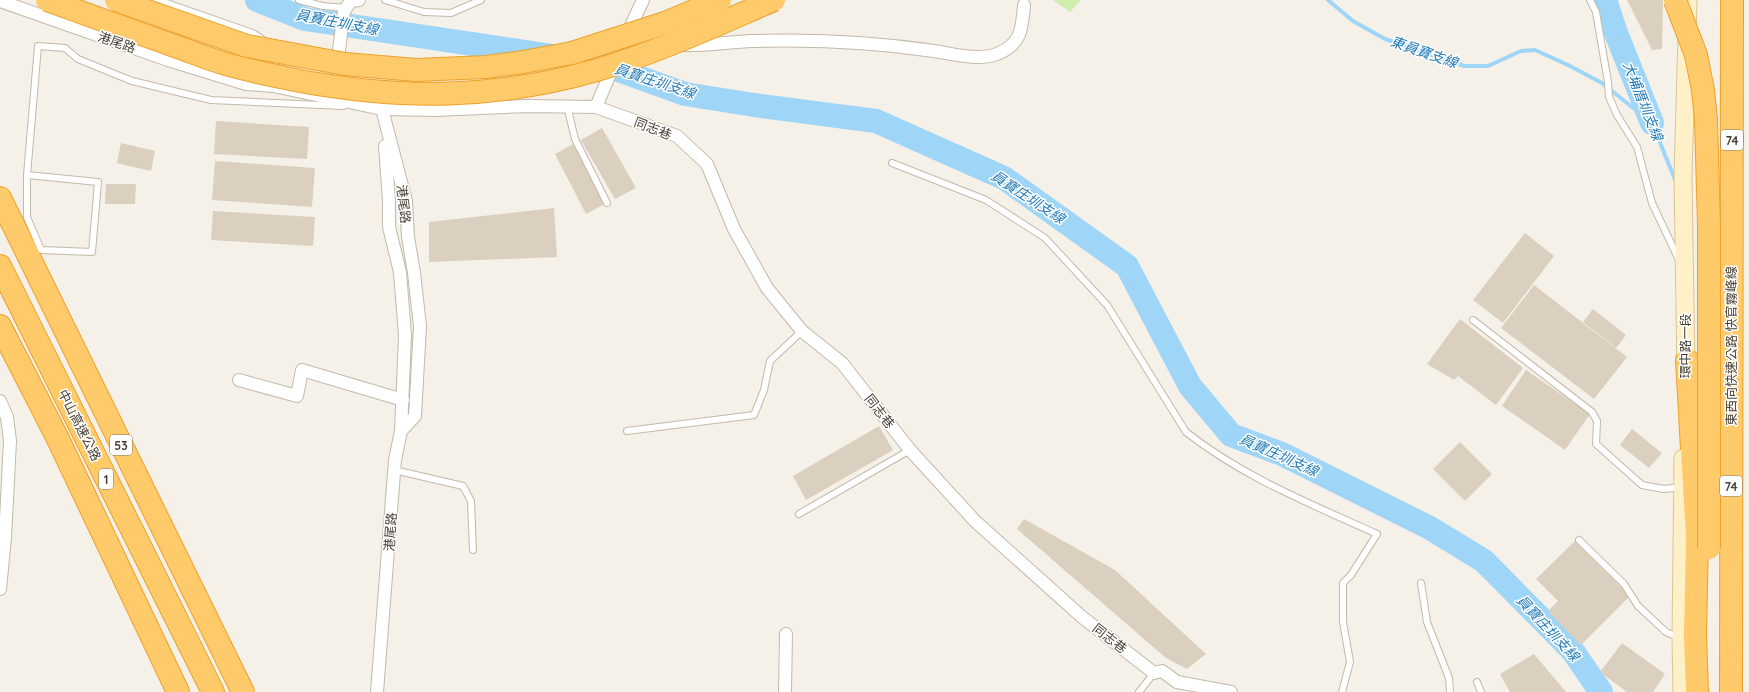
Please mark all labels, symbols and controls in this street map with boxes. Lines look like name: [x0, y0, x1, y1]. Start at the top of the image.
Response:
water label: 員寶庄圳支線: [294, 5, 382, 39]
street label: 港尾路: [96, 28, 138, 56]
water label: 東員寶支線: [1388, 32, 1462, 73]
water label: 員寶庄圳支線: [612, 59, 700, 103]
water label: 大埔厝圳支線: [1619, 59, 1668, 145]
street label: 同志巷: [632, 114, 674, 142]
road number: 74: [1721, 130, 1743, 150]
water label: 員寶庄圳支線: [988, 167, 1070, 229]
street label: 港尾路: [394, 184, 414, 224]
street label: 東西向快速公路 快官霧峰線: [1723, 266, 1739, 426]
street label: 環中路一段: [1677, 313, 1693, 379]
street label: 中山高速公路: [55, 387, 105, 463]
street label: 同志巷: [862, 391, 898, 431]
water label: 員寶庄圳支線: [1237, 430, 1323, 481]
road number: 53: [110, 435, 132, 455]
road number: 1: [99, 469, 113, 489]
road number: 74: [1720, 476, 1742, 496]
street label: 港尾路: [381, 512, 399, 552]
water label: 員寶庄圳支線: [1513, 591, 1585, 666]
street label: 同志巷: [1090, 620, 1130, 656]

